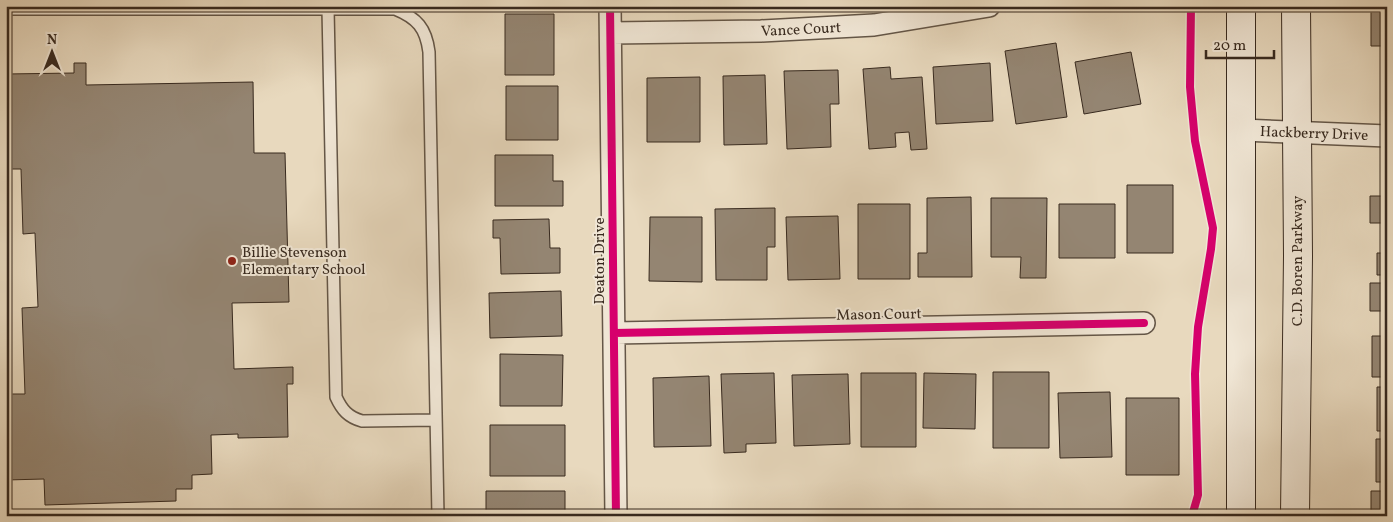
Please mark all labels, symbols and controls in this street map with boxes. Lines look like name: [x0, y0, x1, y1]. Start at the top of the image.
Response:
street label: Vance Court: [761, 18, 842, 43]
north arrow: [28, 28, 78, 78]
scale bar: [1206, 28, 1273, 60]
text: N: [47, 31, 57, 50]
text: 20 m: [1213, 36, 1246, 57]
street label: Hackberry Drive: [1259, 122, 1369, 147]
street label: C.D. Boren Parkway: [1288, 196, 1309, 326]
street label: Deaton Drive: [590, 218, 611, 305]
place label: Billie Stevenson Elementary School: [242, 243, 365, 281]
marker: Billie Stevenson Elementary School: [226, 255, 238, 267]
street label: Mason Court: [836, 304, 922, 327]

